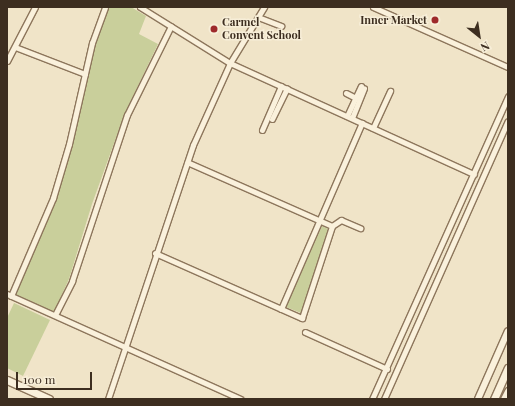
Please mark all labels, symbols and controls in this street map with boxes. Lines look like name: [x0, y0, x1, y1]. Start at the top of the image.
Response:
place label: Inner Market: [360, 13, 427, 27]
marker: Inner Market: [430, 15, 440, 25]
place label: Carmel Convent School: [222, 16, 301, 42]
north arrow: [459, 16, 499, 56]
marker: Carmel Convent School: [209, 24, 219, 34]
text: N: [478, 38, 492, 55]
scale bar: [18, 364, 94, 390]
text: 100 m: [23, 371, 55, 387]

